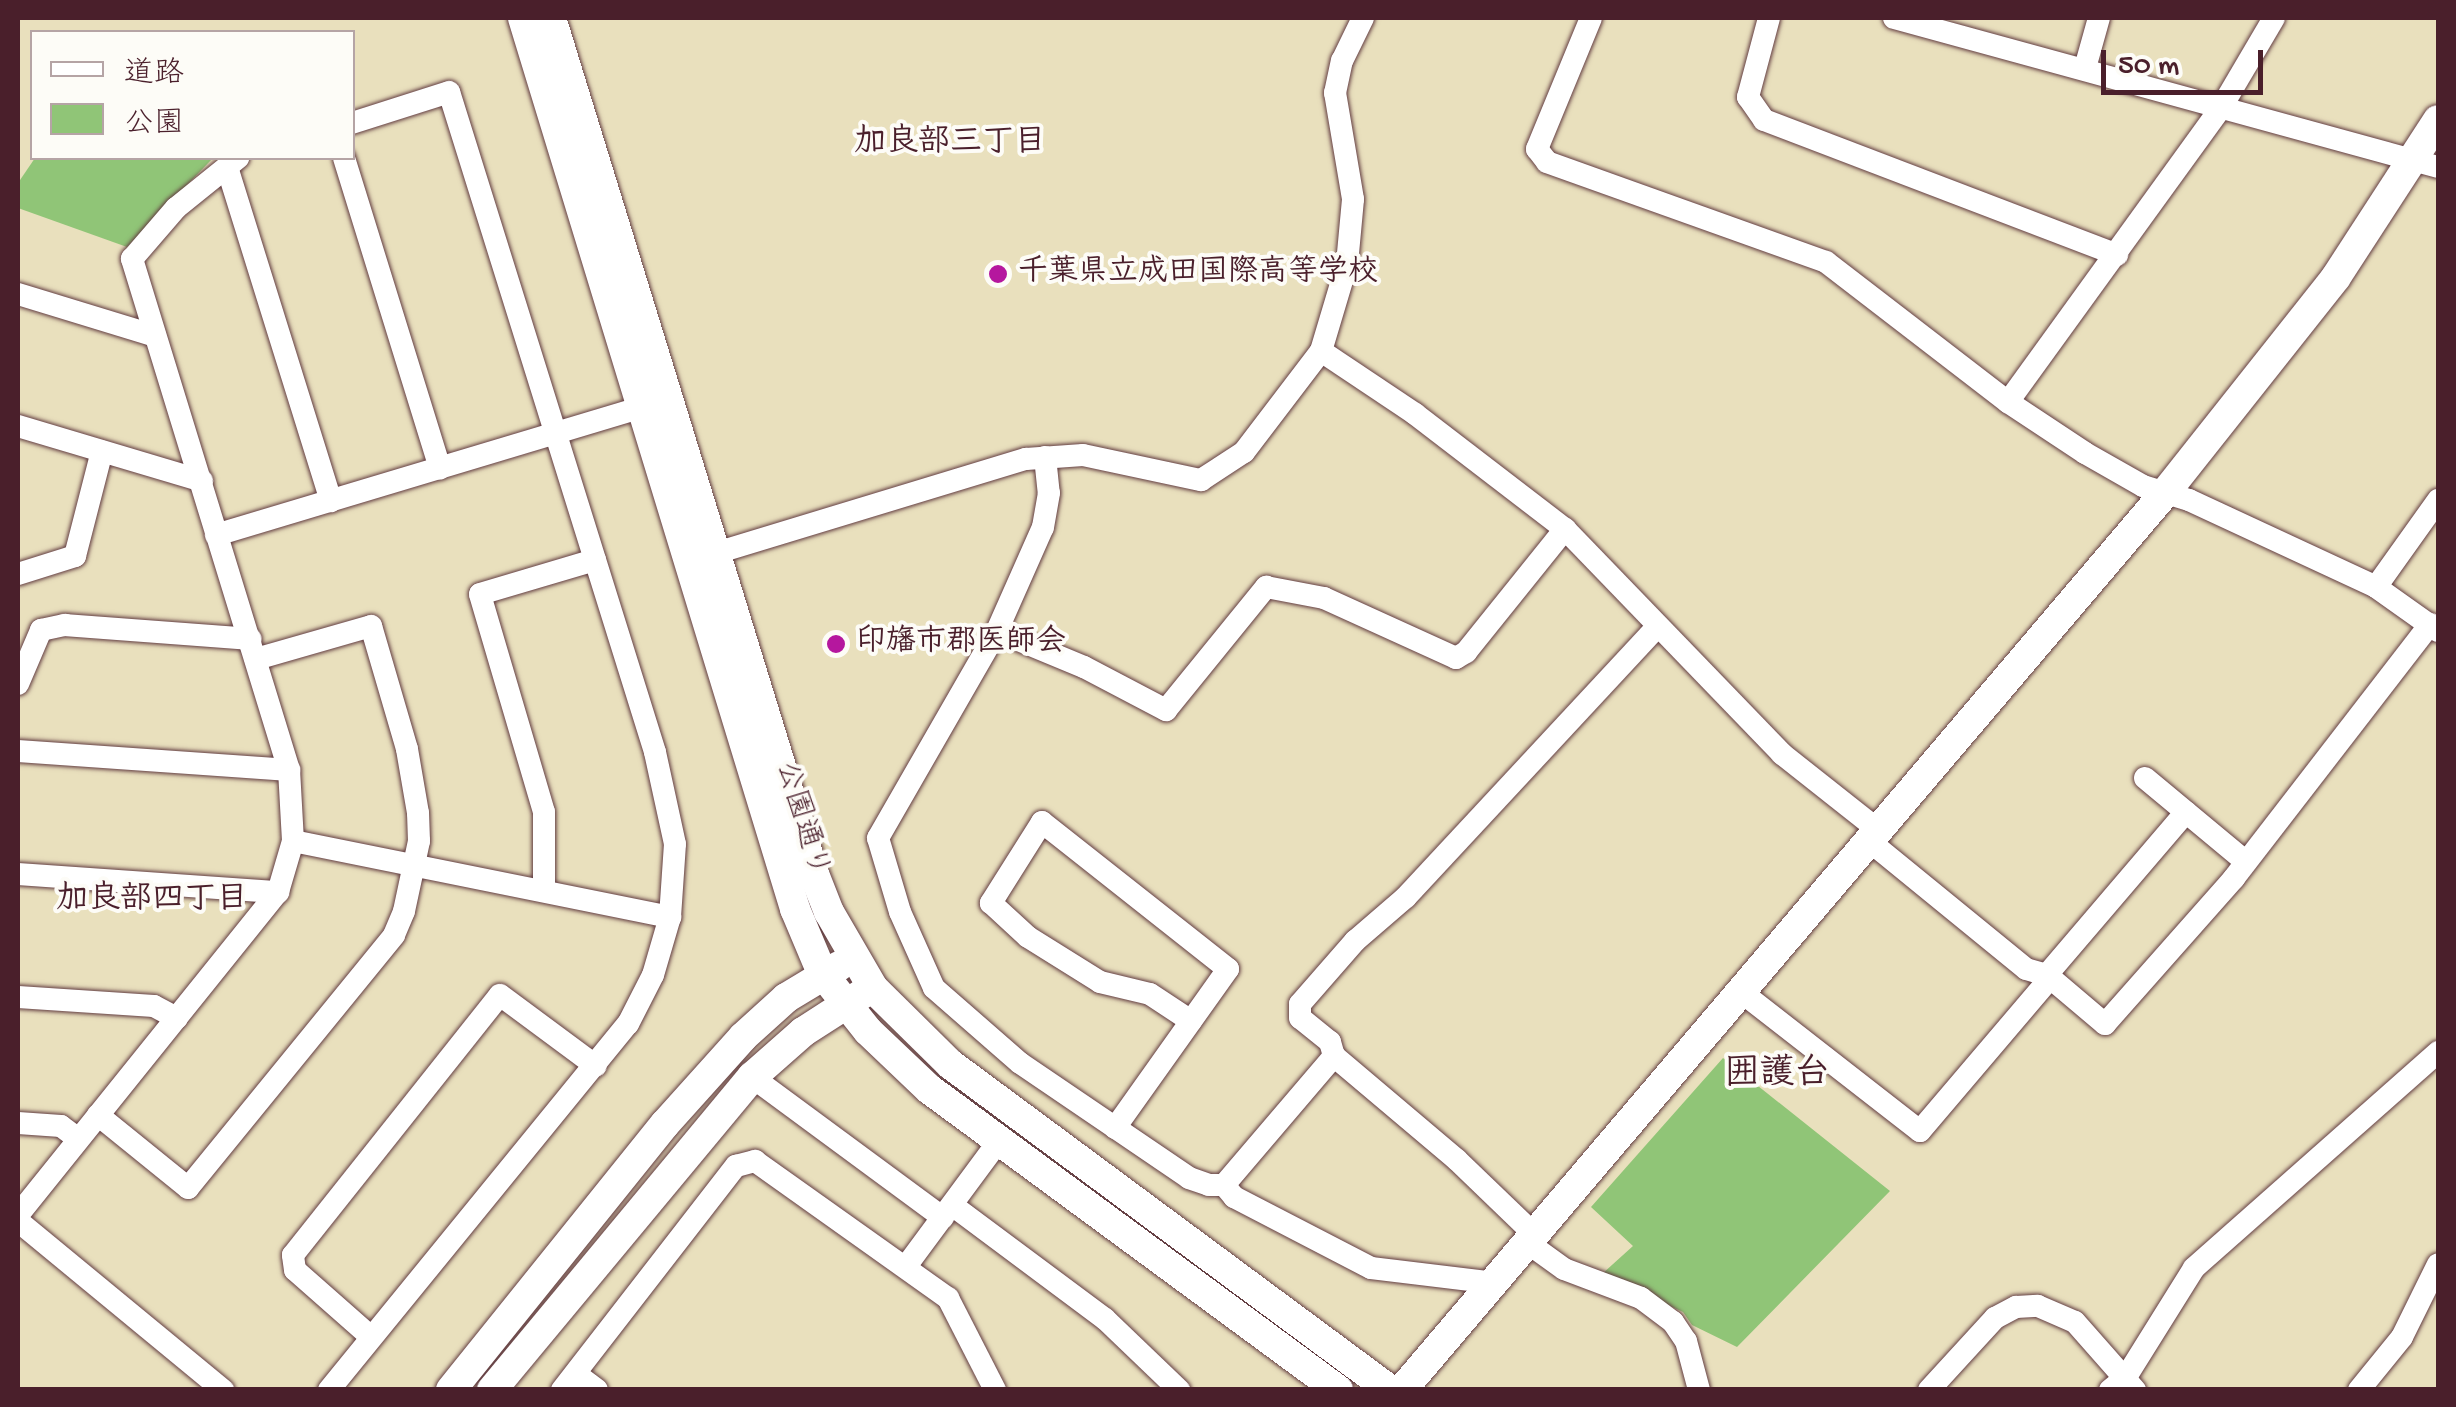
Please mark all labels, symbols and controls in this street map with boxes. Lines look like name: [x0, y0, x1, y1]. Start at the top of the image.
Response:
legend: [30, 30, 355, 160]
scale bar: [2106, 30, 2268, 92]
text: 50 m: [2118, 50, 2179, 85]
text: 道路: [124, 58, 184, 93]
text: 公園: [124, 108, 184, 143]
district label: 加良部三丁目: [854, 125, 1046, 163]
place label: 千葉県立成田国際高等学校: [1018, 256, 1378, 292]
marker: 千葉県立成田国際高等学校: [987, 263, 1009, 285]
place label: 印旛市郡医師会: [856, 626, 1066, 662]
marker: 印旛市郡医師会: [825, 633, 847, 655]
street label: 公園通り: [765, 757, 835, 883]
district label: 加良部四丁目: [56, 882, 248, 920]
district label: 囲護台: [1725, 1055, 1829, 1097]

